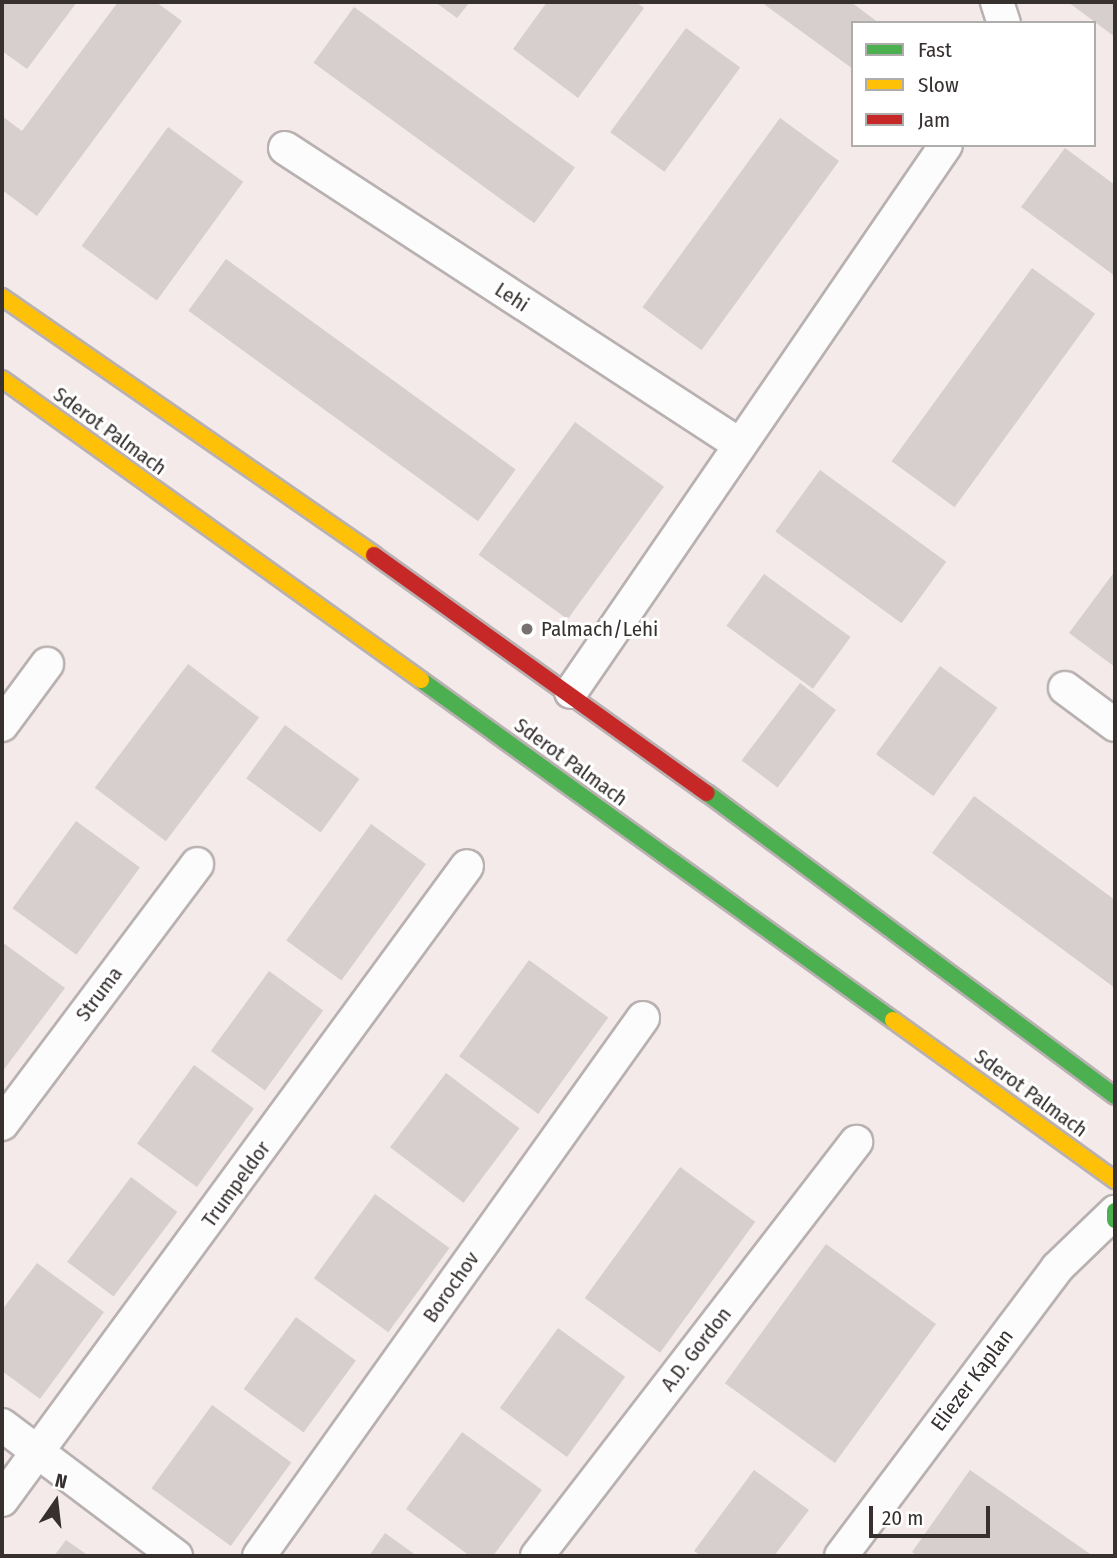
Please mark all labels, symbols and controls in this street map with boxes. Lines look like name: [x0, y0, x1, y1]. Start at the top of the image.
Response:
legend: [851, 21, 1096, 147]
text: Fast: [918, 37, 952, 63]
text: Slow: [918, 72, 959, 98]
text: Jam: [918, 107, 950, 133]
street label: Lehi: [490, 277, 534, 317]
street label: Sderot Palmach: [49, 382, 171, 480]
place label: Palmach/Lehi: [541, 616, 658, 642]
marker: Palmach/Lehi: [519, 621, 535, 637]
street label: Sderot Palmach: [510, 713, 632, 811]
street label: Struma: [70, 962, 128, 1026]
street label: Sderot Palmach: [970, 1044, 1092, 1142]
street label: Trumpeldor: [196, 1136, 276, 1232]
street label: Borochov: [418, 1247, 484, 1327]
street label: A.D. Gordon: [655, 1302, 737, 1396]
street label: Eliezer Kaplan: [926, 1324, 1018, 1436]
north arrow: [21, 1467, 91, 1537]
text: N: [53, 1469, 70, 1494]
scale bar: [872, 1492, 993, 1536]
text: 20 m: [882, 1505, 923, 1531]

